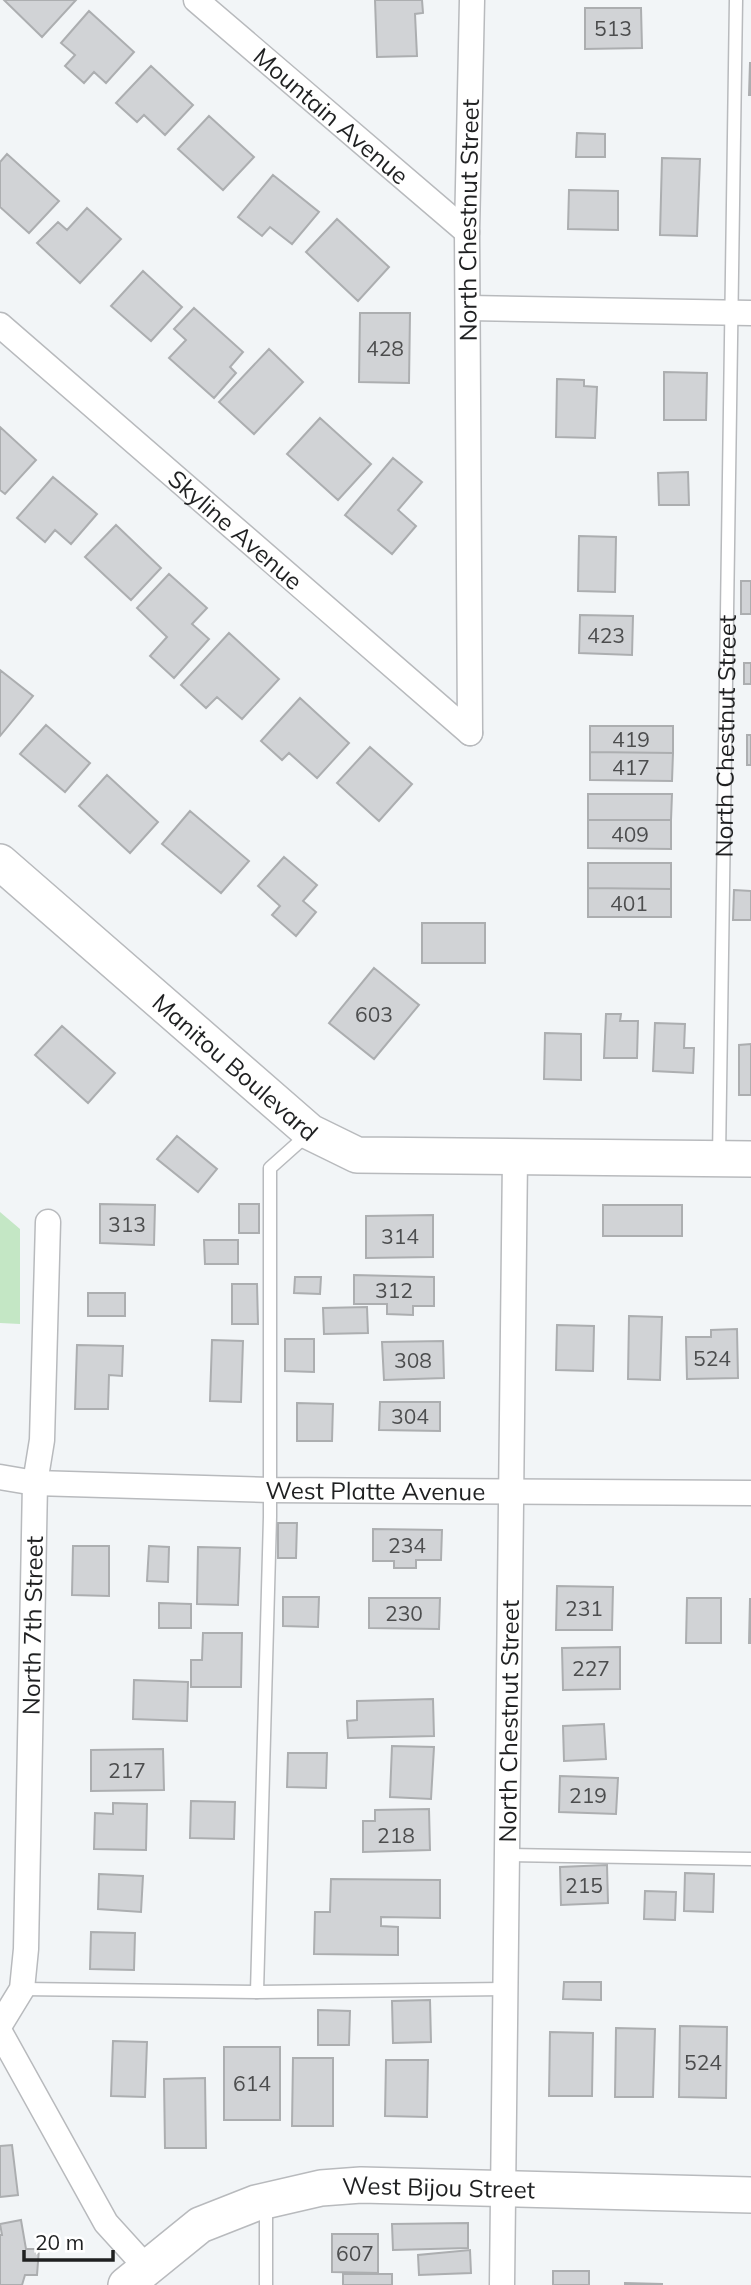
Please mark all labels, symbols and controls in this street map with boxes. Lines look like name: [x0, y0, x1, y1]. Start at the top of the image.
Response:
house number: 513: [594, 15, 632, 41]
street label: Mountain Avenue: [247, 41, 415, 190]
street label: North Chestnut Street: [452, 98, 485, 341]
house number: 428: [366, 335, 404, 361]
street label: Skyline Avenue: [162, 463, 309, 596]
street label: North Chestnut Street: [708, 615, 742, 858]
house number: 423: [587, 622, 625, 648]
house number: 419: [612, 726, 650, 752]
house number: 417: [612, 754, 650, 780]
house number: 409: [611, 821, 649, 847]
house number: 401: [610, 890, 648, 916]
street label: Manitou Boulevard: [146, 987, 324, 1147]
house number: 603: [355, 1001, 393, 1027]
house number: 313: [108, 1211, 146, 1237]
house number: 314: [381, 1223, 419, 1249]
house number: 312: [375, 1277, 413, 1303]
house number: 524: [693, 1345, 731, 1371]
house number: 308: [394, 1347, 432, 1373]
house number: 304: [391, 1403, 429, 1429]
street label: West Platte Avenue: [265, 1475, 485, 1506]
house number: 234: [388, 1532, 426, 1558]
street label: North 7th Street: [16, 1536, 49, 1715]
house number: 231: [565, 1595, 603, 1621]
house number: 230: [385, 1600, 423, 1626]
street label: North Chestnut Street: [492, 1600, 525, 1842]
house number: 227: [572, 1655, 610, 1681]
house number: 217: [108, 1757, 146, 1783]
house number: 219: [569, 1782, 607, 1808]
house number: 218: [377, 1822, 415, 1848]
house number: 215: [565, 1872, 603, 1898]
house number: 524: [684, 2049, 722, 2075]
house number: 614: [233, 2070, 271, 2096]
street label: West Bijou Street: [341, 2169, 535, 2204]
scale bar: [24, 2218, 114, 2262]
text: 20 m: [35, 2229, 84, 2255]
house number: 607: [336, 2240, 374, 2266]

